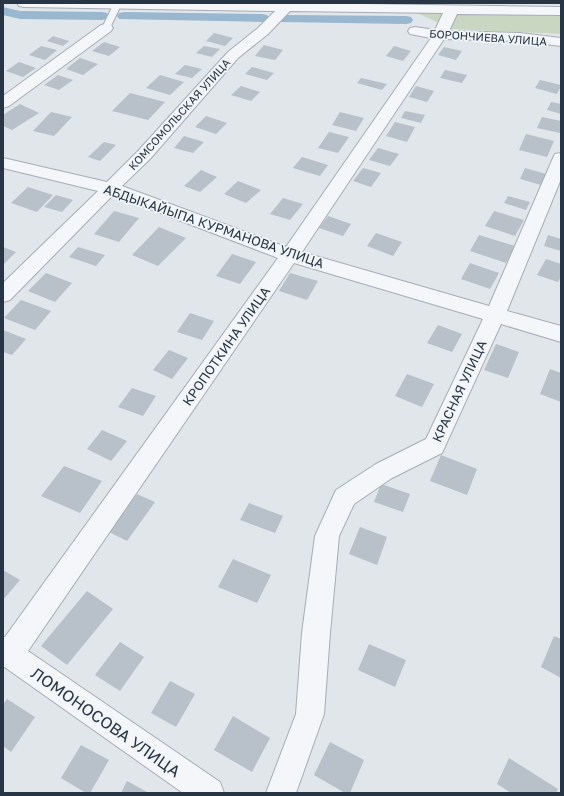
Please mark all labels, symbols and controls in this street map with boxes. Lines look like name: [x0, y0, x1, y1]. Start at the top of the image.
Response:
street label: БОРОНЧИЕВА УЛИЦА: [429, 26, 548, 48]
street label: КОМСОМОЛЬСКАЯ УЛИЦА: [125, 55, 233, 172]
street label: АБДЫКАЙЫПА КУРМАНОВА УЛИЦА: [102, 181, 327, 271]
street label: КРОПОТКИНА УЛИЦА: [179, 283, 273, 408]
street label: КРАСНАЯ УЛИЦА: [428, 337, 490, 445]
street label: ЛОМОНОСОВА УЛИЦА: [28, 663, 185, 781]

